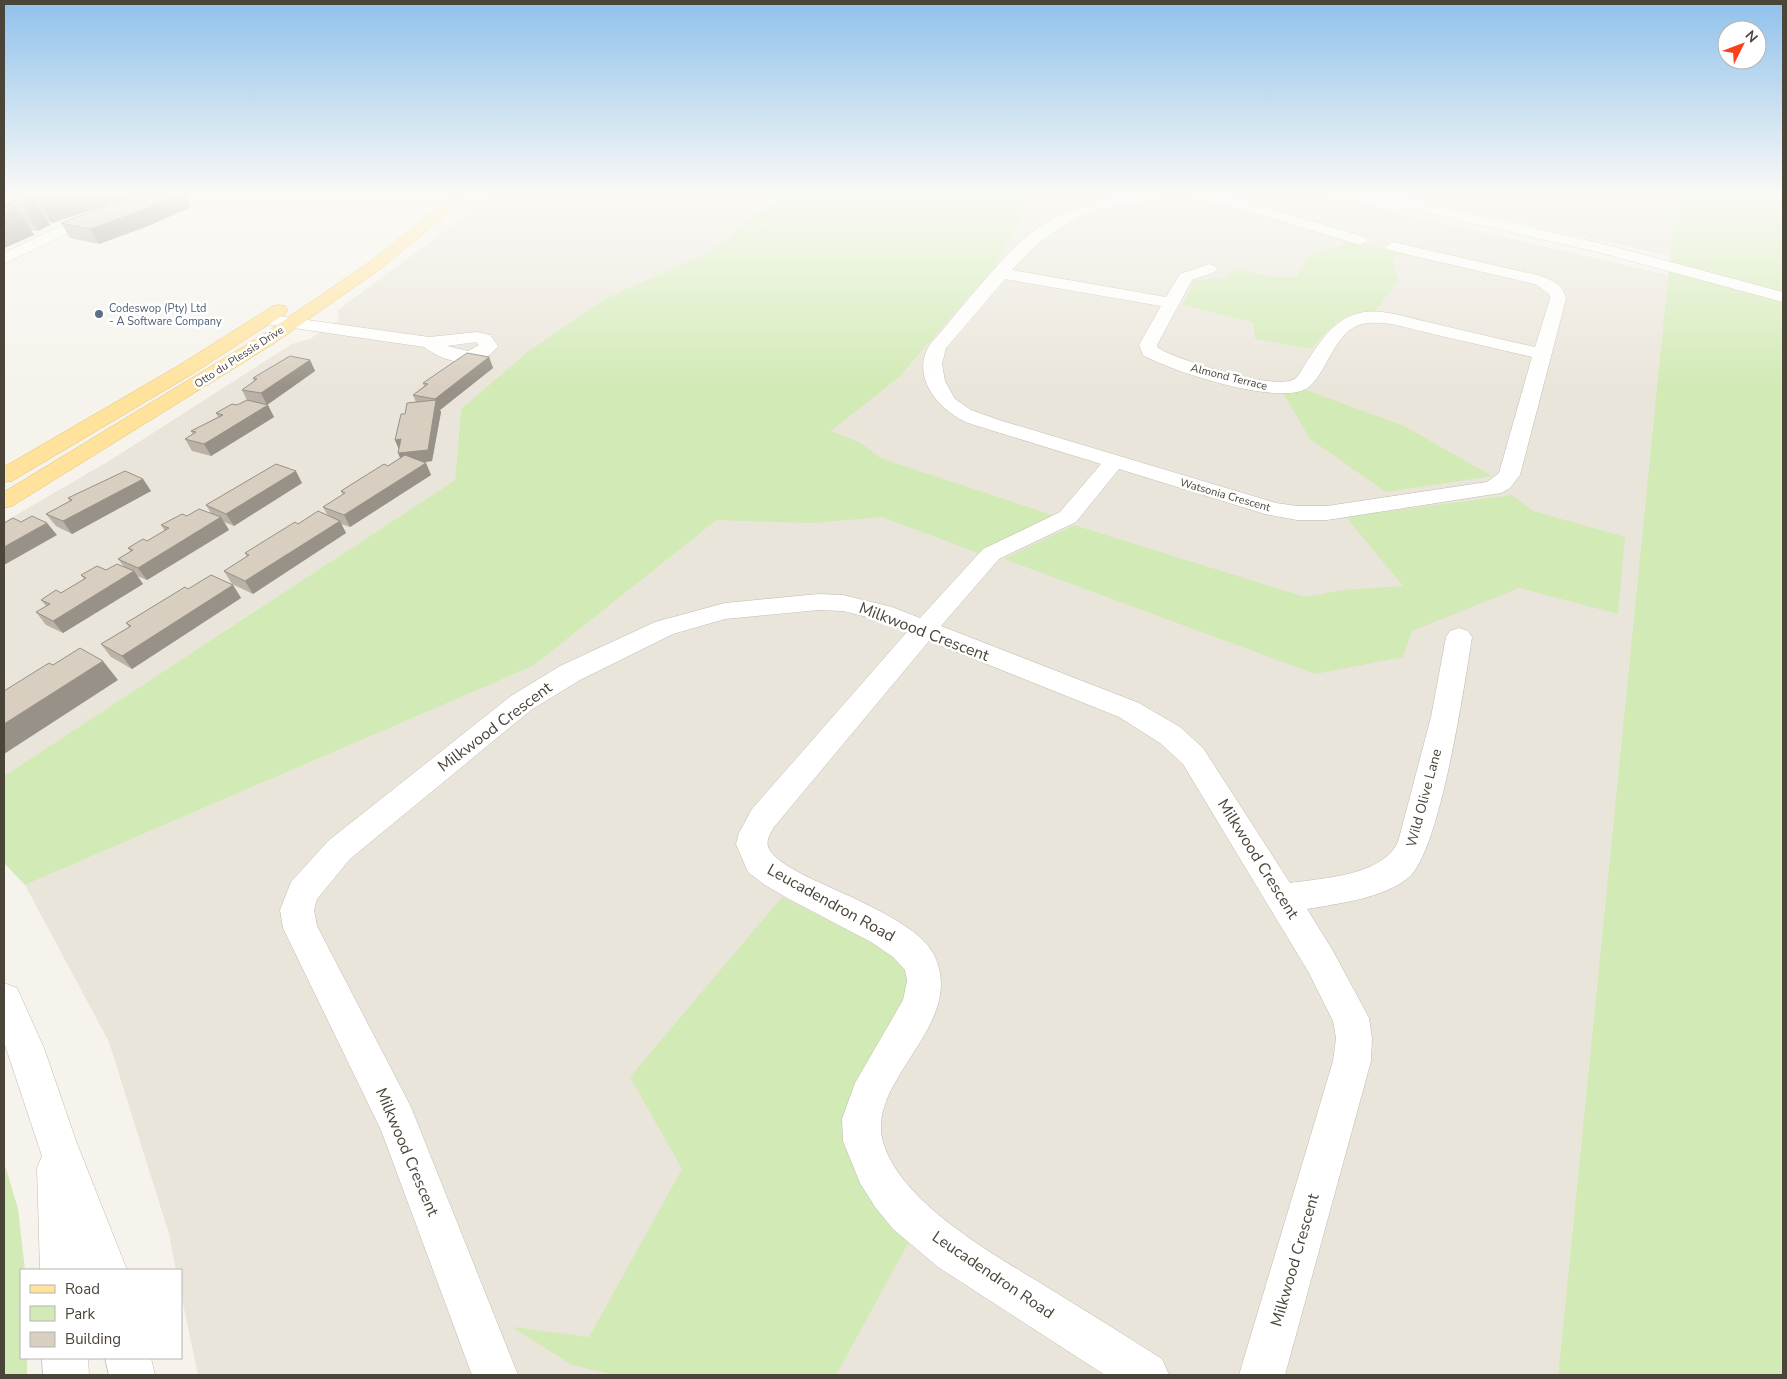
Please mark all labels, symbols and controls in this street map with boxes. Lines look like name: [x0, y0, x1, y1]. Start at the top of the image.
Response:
north arrow: [1717, 20, 1767, 70]
text: N: [1741, 26, 1762, 47]
place label: Codeswop (Pty) Ltd - A Software Company: [109, 301, 222, 329]
marker: Codeswop (Pty) Ltd - A Software Company: [93, 308, 105, 320]
street label: Otto du Plessis Drive: [191, 322, 287, 392]
street label: Almond Terrace: [1189, 360, 1269, 394]
street label: Watsonia Crescent: [1178, 475, 1272, 515]
street label: Milkwood Crescent: [856, 597, 992, 667]
street label: Milkwood Crescent: [433, 677, 557, 777]
street label: Wild Olive Lane: [1402, 747, 1446, 849]
street label: Milkwood Crescent: [1212, 795, 1304, 923]
street label: Leucadendron Road: [763, 859, 899, 947]
street label: Milkwood Crescent: [370, 1084, 444, 1220]
street label: Milkwood Crescent: [1265, 1191, 1325, 1329]
street label: Leucadendron Road: [928, 1226, 1058, 1324]
legend: [20, 1269, 182, 1359]
text: Road: [65, 1279, 100, 1299]
text: Park: [65, 1304, 95, 1324]
text: Building: [65, 1329, 121, 1349]

